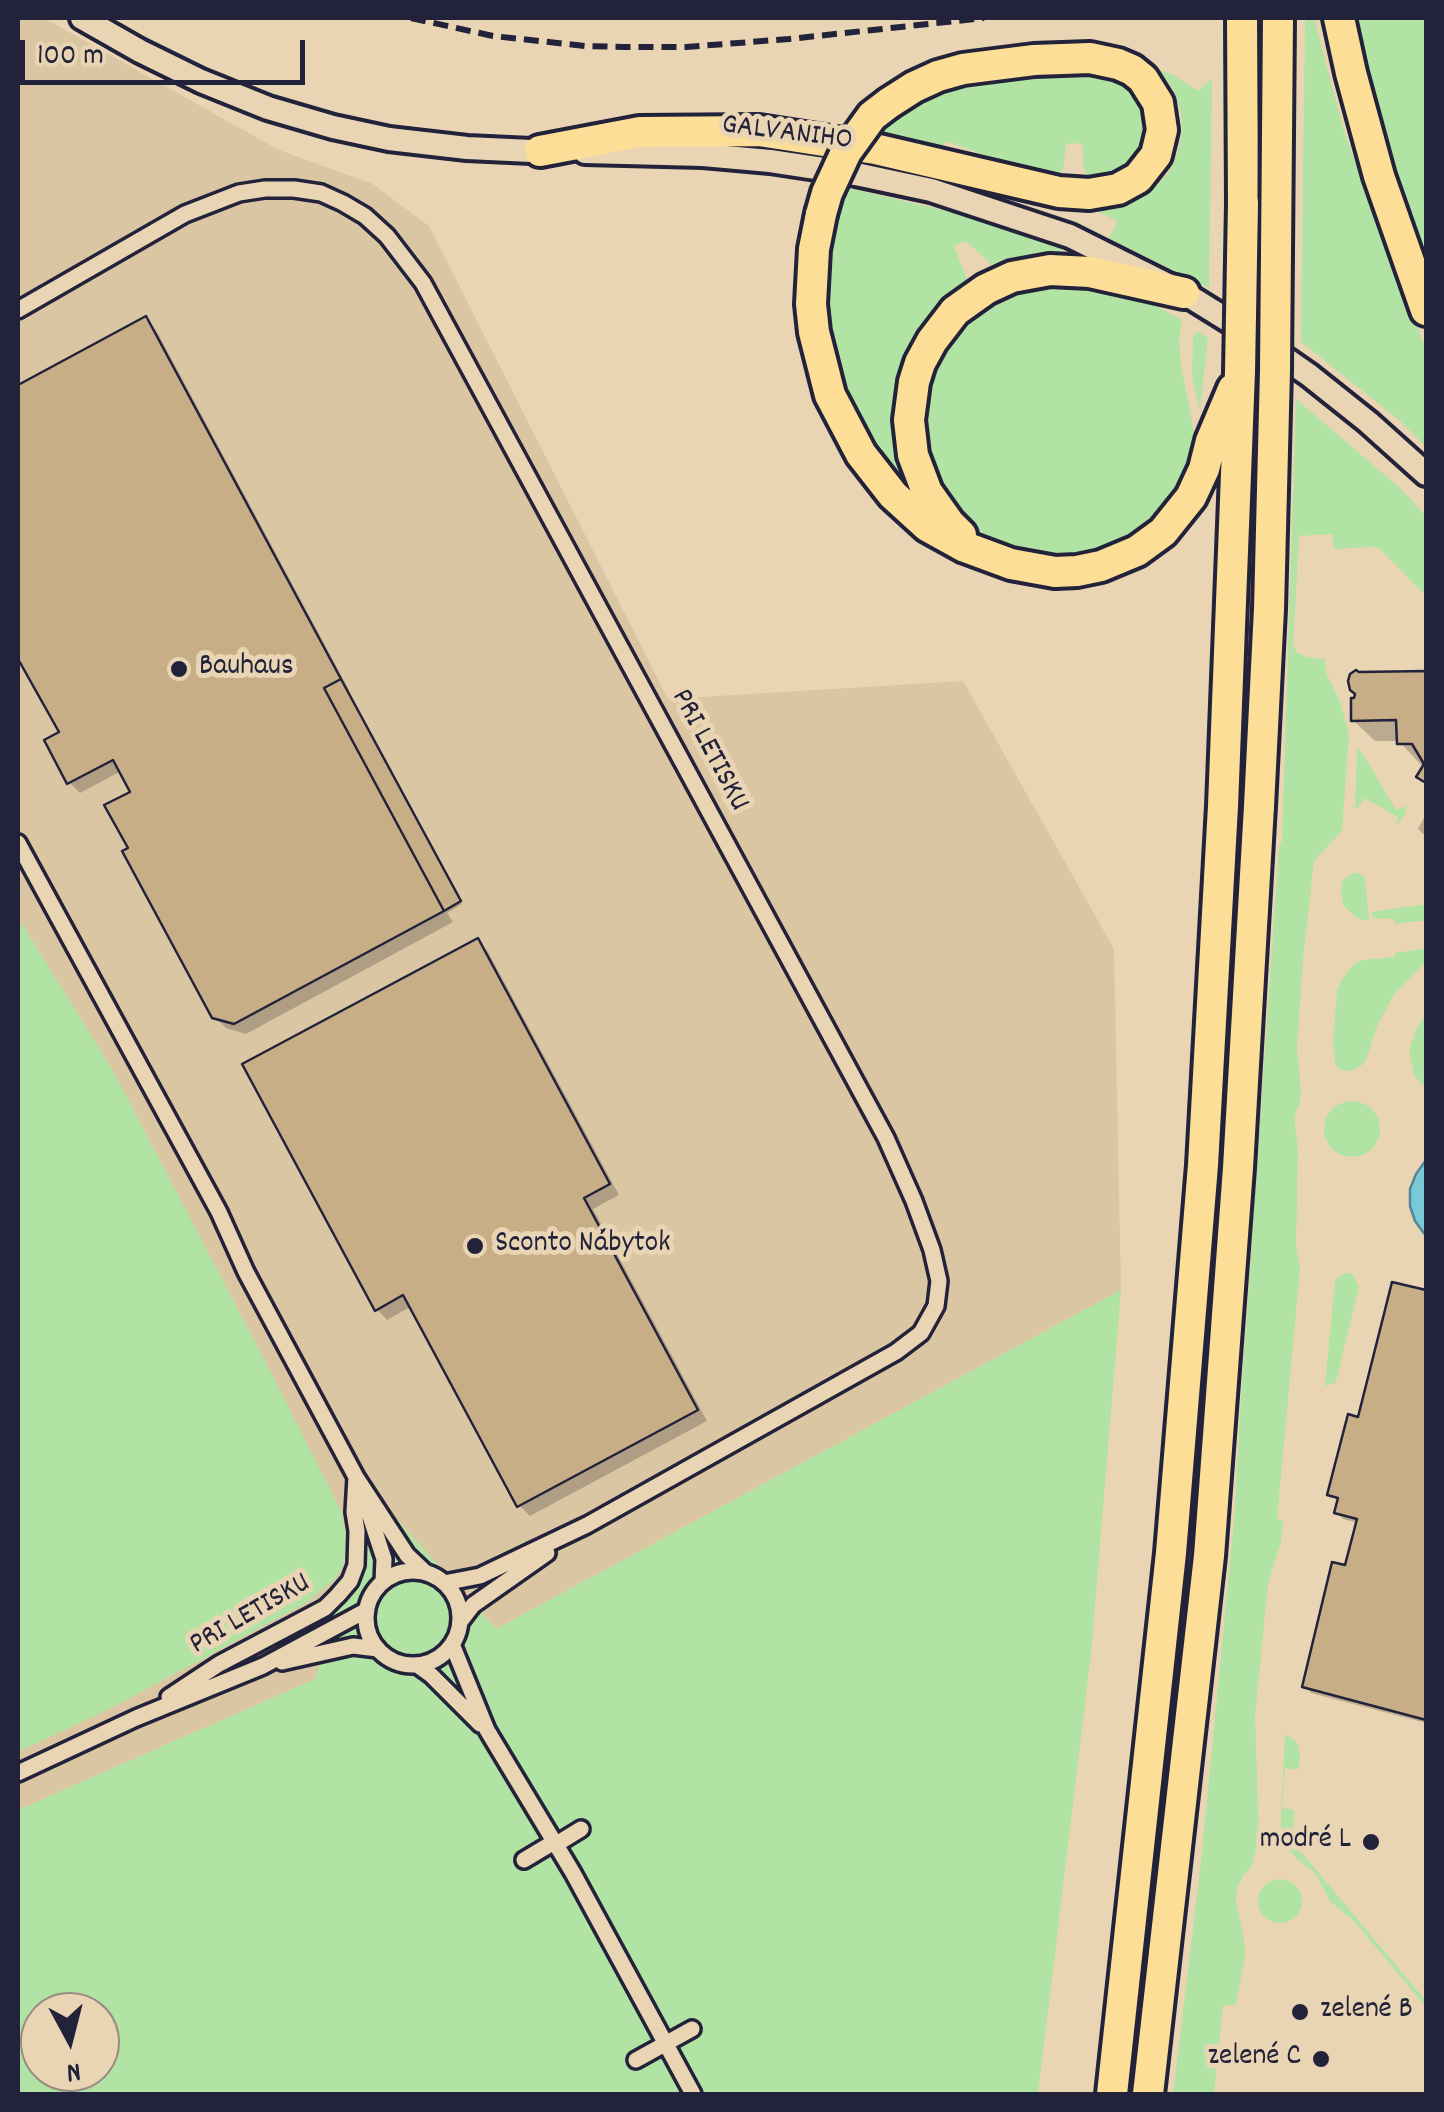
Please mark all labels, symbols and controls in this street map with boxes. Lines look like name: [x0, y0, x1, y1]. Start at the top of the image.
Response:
scale bar: [25, 20, 310, 82]
text: 100 m: [37, 36, 104, 79]
street label: GALVANIHO: [720, 109, 854, 161]
place label: Bauhaus: [199, 651, 294, 687]
marker: Bauhaus: [168, 658, 190, 680]
street label: PRI LETISKU: [661, 684, 755, 818]
place label: Sconto Nábytok: [495, 1228, 670, 1264]
marker: Sconto Nábytok: [464, 1235, 486, 1257]
street label: PRI LETISKU: [184, 1567, 318, 1665]
place label: modré L: [1260, 1824, 1351, 1860]
marker: modré L: [1360, 1831, 1382, 1853]
north arrow: [20, 1992, 120, 2092]
place label: zelené B: [1320, 1994, 1413, 2030]
marker: zelené B: [1289, 2001, 1311, 2023]
place label: zelené C: [1208, 2041, 1301, 2077]
marker: zelené C: [1310, 2048, 1332, 2070]
text: N: [64, 2049, 83, 2090]

